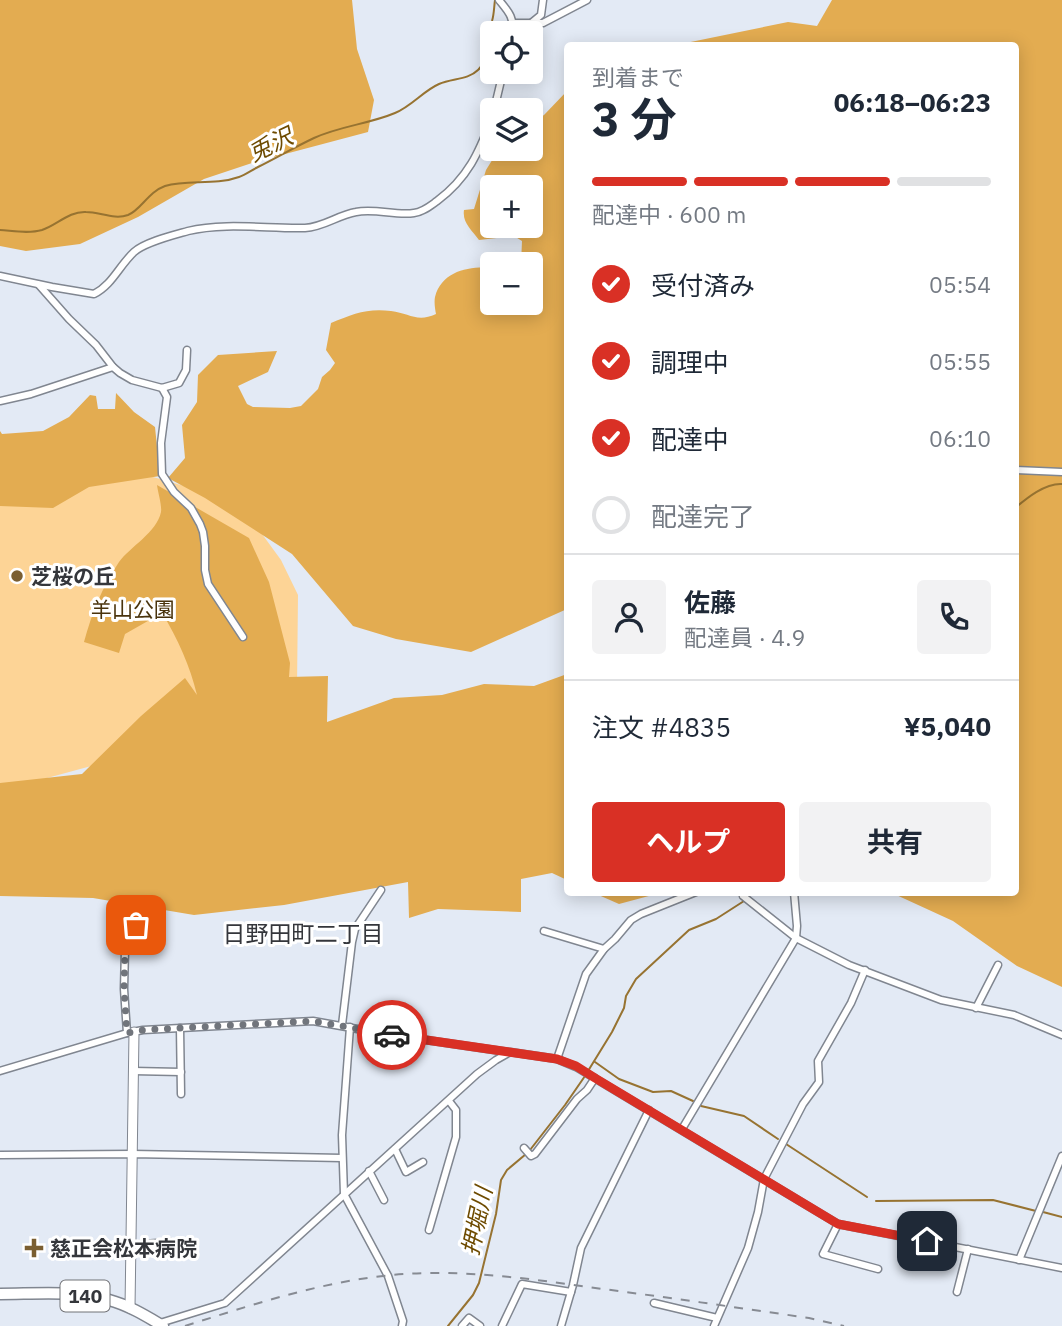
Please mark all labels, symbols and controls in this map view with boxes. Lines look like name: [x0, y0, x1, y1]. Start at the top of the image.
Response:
map controls: [480, 21, 543, 315]
button: locate: [480, 21, 543, 84]
text: 到着まで: [592, 62, 684, 92]
text: 06:18–06:23: [834, 85, 991, 119]
text: 3 分: [592, 89, 676, 149]
button: layers: [480, 98, 543, 161]
water label: 兎沢: [243, 119, 300, 168]
button: +: [480, 175, 543, 238]
text: 配達中 · 600 m: [592, 199, 746, 229]
button: −: [480, 252, 543, 315]
icon: check: [592, 265, 630, 303]
text: 受付済み: [651, 268, 755, 302]
text: 05:54: [929, 269, 991, 299]
icon: check: [592, 342, 630, 380]
text: 調理中: [651, 345, 729, 379]
text: 05:55: [929, 346, 991, 376]
icon: check: [592, 419, 630, 457]
text: 配達中: [651, 422, 729, 456]
text: 06:10: [929, 423, 991, 453]
text: 配達完了: [651, 499, 755, 533]
place label: 芝桜の丘: [31, 562, 115, 590]
marker: 芝桜の丘: [9, 568, 25, 584]
button: person: [592, 580, 666, 654]
button: phone: [917, 580, 991, 654]
text: 佐藤: [684, 585, 736, 619]
park label: 羊山公園: [91, 595, 175, 623]
text: 配達員 · 4.9: [684, 622, 805, 652]
text: ¥5,040: [904, 709, 991, 743]
text: 注文 #4835: [592, 710, 731, 744]
button: ヘルプ: [592, 802, 785, 882]
button: 共有: [799, 802, 991, 882]
pin: [106, 895, 166, 955]
icon: bag: [117, 906, 155, 944]
district label: 日野田町二丁目: [223, 918, 384, 948]
courier: [357, 1000, 427, 1070]
icon: car: [373, 1016, 411, 1054]
water label: 押堀川: [454, 1181, 498, 1258]
pin: [897, 1211, 957, 1271]
icon: home: [908, 1222, 946, 1260]
place label: 慈正会松本病院: [50, 1234, 197, 1262]
marker: 慈正会松本病院: [24, 1238, 44, 1258]
road number: 140: [60, 1280, 110, 1312]

